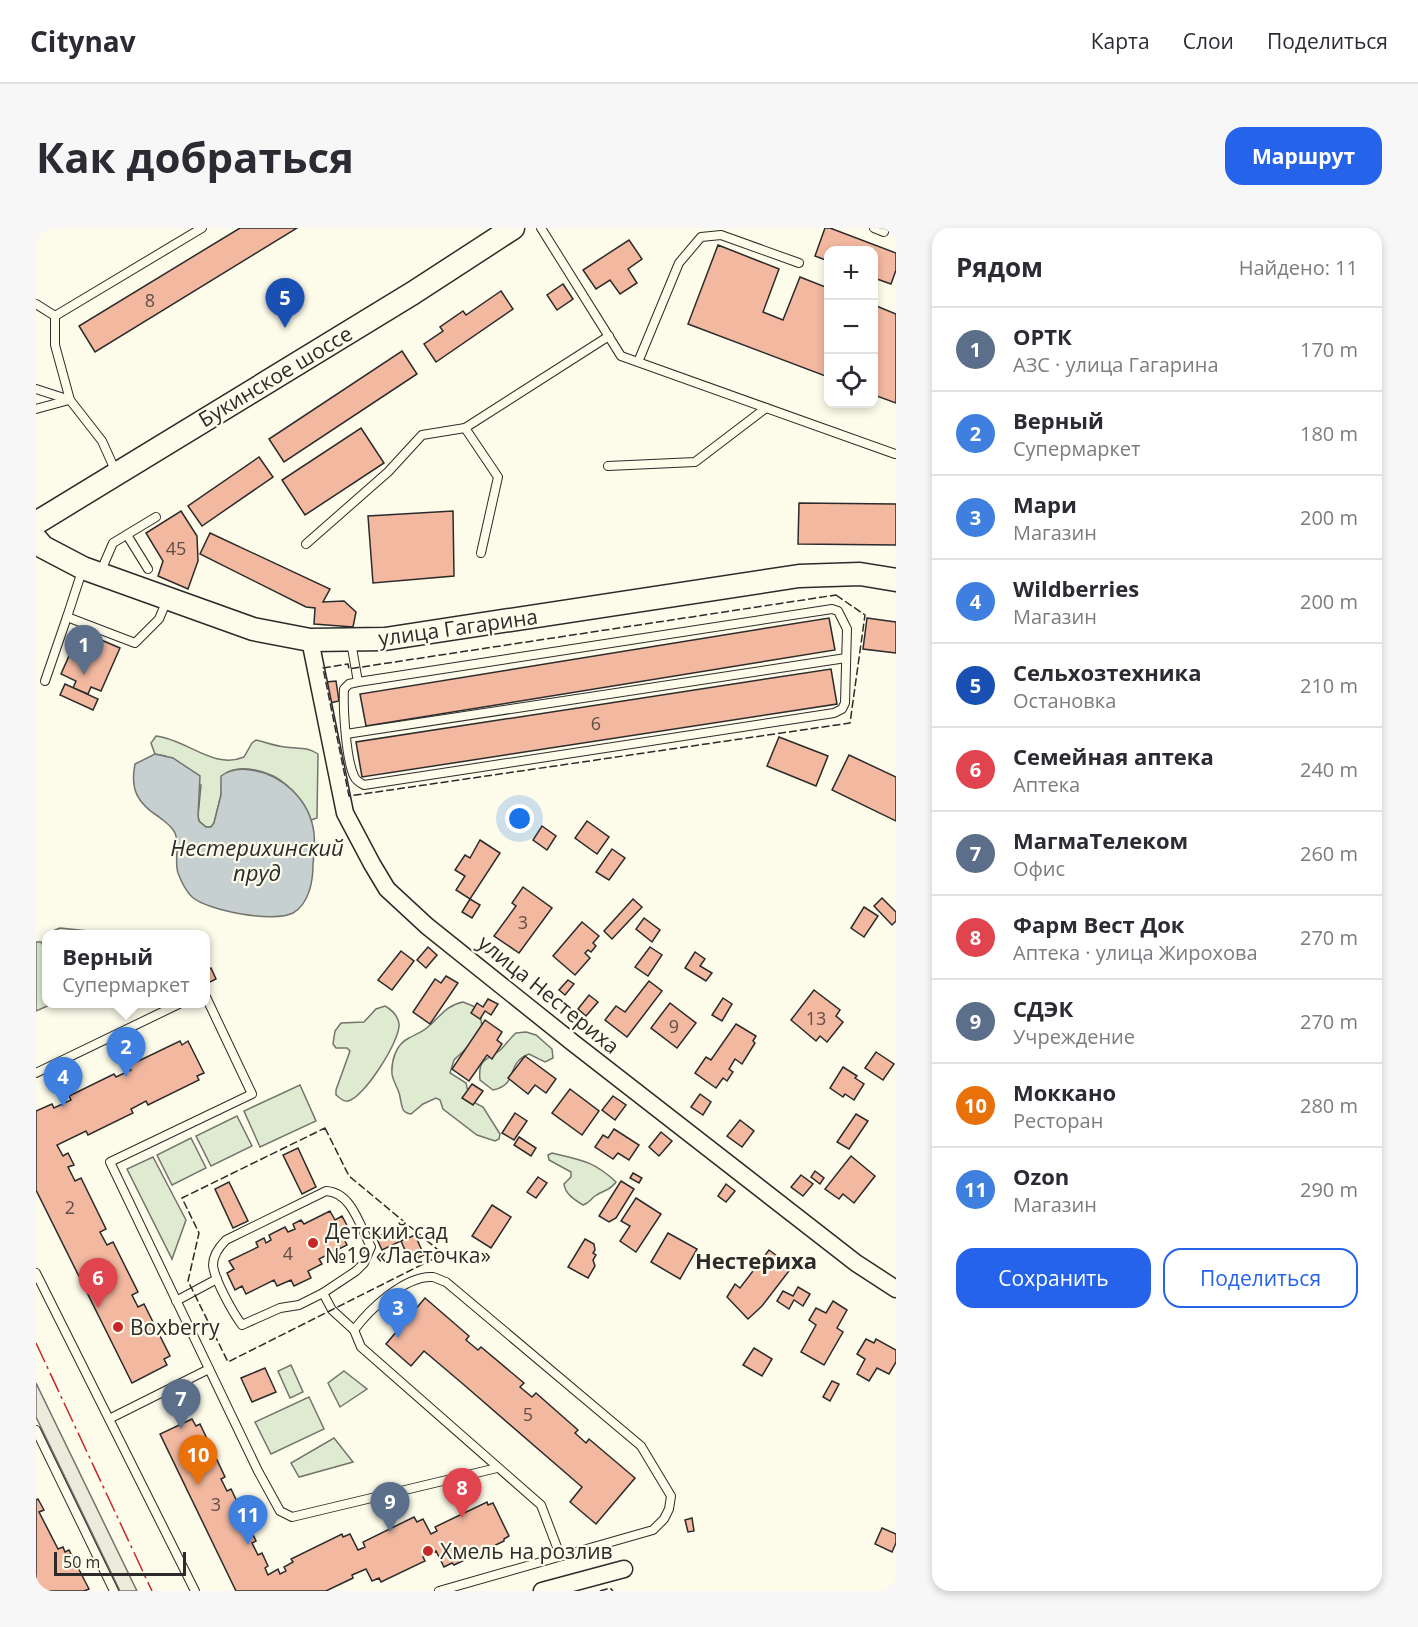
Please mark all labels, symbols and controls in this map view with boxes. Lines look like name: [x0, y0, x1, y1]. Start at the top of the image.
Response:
text: Citynav: [30, 22, 136, 60]
text: Карта: [1091, 27, 1150, 55]
text: Слои: [1183, 27, 1234, 55]
text: Поделиться: [1267, 27, 1388, 55]
button: Маршрут: [1225, 127, 1382, 185]
text: Как добраться: [36, 128, 354, 185]
map controls: [824, 246, 878, 408]
button: +: [824, 246, 878, 300]
text: Рядом: [956, 249, 1043, 285]
text: Найдено: 11: [1239, 254, 1358, 281]
pin: 5: [266, 279, 304, 328]
house number: 8: [145, 288, 155, 312]
button: −: [824, 300, 878, 354]
street label: Букинское шоссе: [193, 319, 357, 433]
text: ОРТК: [1013, 321, 1072, 351]
text: 1: [970, 336, 981, 363]
text: 170 m: [1300, 336, 1358, 363]
text: АЗС · улица Гагарина: [1013, 351, 1219, 378]
button: locate: [824, 354, 878, 408]
text: Верный: [1013, 405, 1104, 435]
text: 2: [970, 420, 981, 447]
text: 180 m: [1300, 420, 1358, 447]
text: Супермаркет: [1013, 435, 1140, 462]
text: Мари: [1013, 489, 1077, 519]
text: 3: [970, 504, 981, 531]
text: 200 m: [1300, 504, 1358, 531]
text: Магазин: [1013, 519, 1097, 546]
house number: 45: [166, 536, 186, 560]
text: Wildberries: [1013, 573, 1139, 603]
text: 4: [970, 588, 981, 615]
text: 200 m: [1300, 588, 1358, 615]
street label: улица Гагарина: [377, 602, 539, 652]
text: Магазин: [1013, 603, 1097, 630]
pin: 1: [64, 626, 104, 675]
text: Сельхозтехника: [1013, 657, 1201, 687]
text: 5: [970, 672, 981, 699]
text: 210 m: [1300, 672, 1358, 699]
text: Остановка: [1013, 687, 1116, 714]
house number: 6: [591, 711, 601, 735]
text: Семейная аптека: [1013, 741, 1214, 771]
text: 6: [970, 756, 981, 783]
text: 240 m: [1300, 756, 1358, 783]
text: Аптека: [1013, 771, 1080, 798]
your location: [505, 804, 534, 833]
text: МагмаТелеком: [1013, 825, 1188, 855]
water label: Нестерихинский пруд: [170, 832, 344, 887]
text: 7: [970, 840, 981, 867]
text: 260 m: [1300, 840, 1358, 867]
text: Офис: [1013, 855, 1065, 882]
text: Фарм Вест Док: [1013, 909, 1184, 939]
house number: 3: [518, 910, 528, 934]
text: 8: [970, 924, 981, 951]
text: 270 m: [1300, 924, 1358, 951]
street label: улица Нестериха: [473, 928, 625, 1060]
popup: [42, 930, 210, 1008]
text: Аптека · улица Жирохова: [1013, 939, 1258, 966]
text: Верный: [62, 941, 153, 971]
text: Супермаркет: [62, 971, 190, 998]
text: СДЭК: [1013, 993, 1073, 1023]
house number: 13: [806, 1006, 826, 1030]
text: 9: [970, 1008, 981, 1035]
text: 270 m: [1300, 1008, 1358, 1035]
house number: 9: [669, 1014, 679, 1038]
text: Учреждение: [1013, 1023, 1135, 1050]
pin: 2: [106, 1028, 146, 1077]
pin: 4: [44, 1058, 82, 1107]
text: Моккано: [1013, 1077, 1116, 1107]
text: 10: [964, 1092, 987, 1119]
text: 280 m: [1300, 1092, 1358, 1119]
text: Ресторан: [1013, 1107, 1103, 1134]
text: Ozon: [1013, 1161, 1069, 1191]
text: 11: [964, 1176, 987, 1203]
text: 290 m: [1300, 1176, 1358, 1203]
text: Магазин: [1013, 1191, 1097, 1218]
house number: 2: [65, 1195, 75, 1219]
place label: Детский сад №19 «Ласточка»: [325, 1217, 491, 1269]
marker: Детский сад №19 «Ласточка»: [306, 1236, 320, 1250]
house number: 4: [283, 1241, 293, 1265]
district label: Нестериха: [695, 1245, 817, 1275]
button: Сохранить: [956, 1248, 1151, 1308]
button: Поделиться: [1163, 1248, 1358, 1308]
pin: 6: [78, 1258, 118, 1308]
pin: 3: [378, 1288, 418, 1338]
place label: Boxberry: [130, 1313, 220, 1341]
marker: Boxberry: [111, 1320, 125, 1334]
pin: 7: [162, 1380, 200, 1429]
house number: 5: [523, 1402, 533, 1426]
pin: 10: [178, 1436, 218, 1485]
pin: 8: [442, 1468, 482, 1518]
pin: 9: [370, 1482, 410, 1532]
house number: 3: [211, 1492, 221, 1516]
pin: 11: [228, 1496, 268, 1545]
place label: Хмель на розлив: [440, 1537, 613, 1565]
marker: Хмель на розлив: [421, 1544, 435, 1558]
scale bar: [54, 1549, 186, 1576]
text: 50 m: [63, 1551, 100, 1573]

